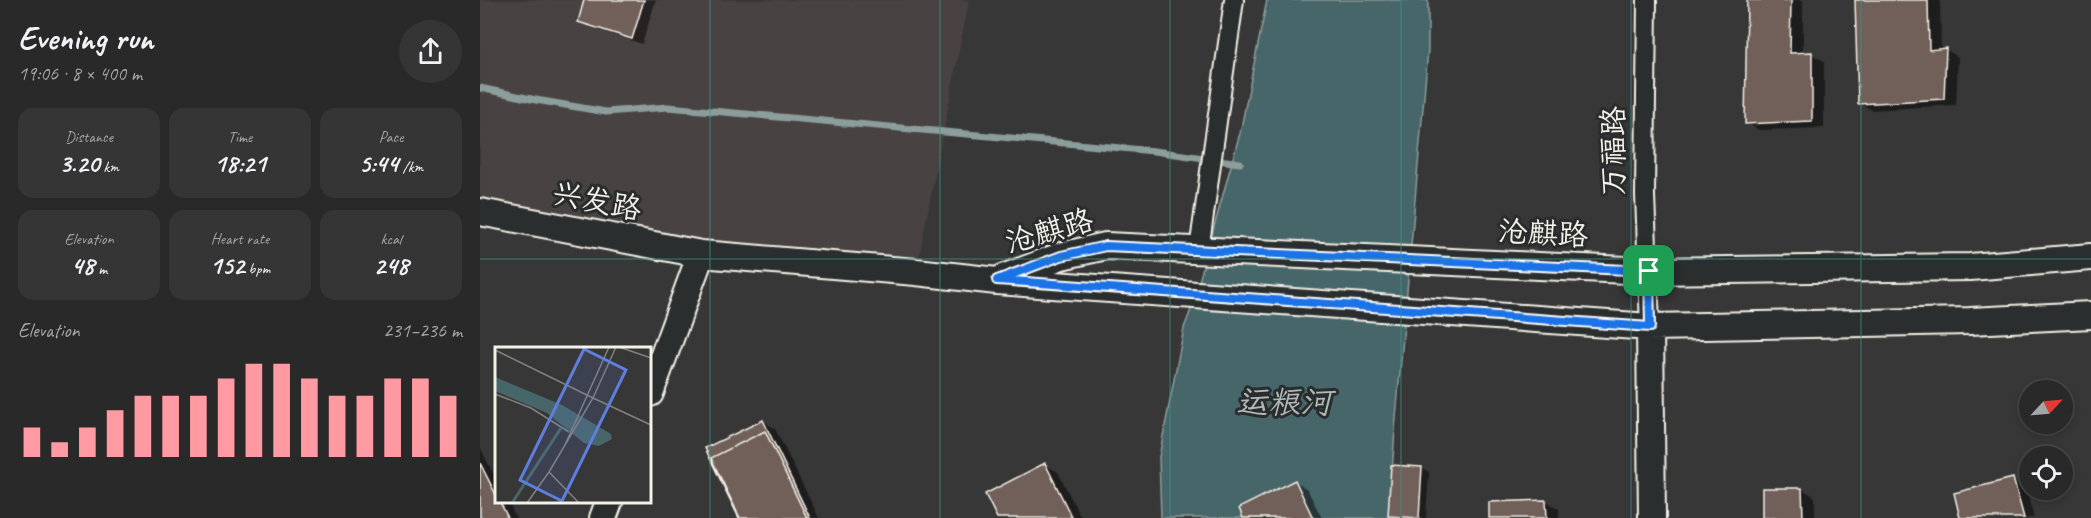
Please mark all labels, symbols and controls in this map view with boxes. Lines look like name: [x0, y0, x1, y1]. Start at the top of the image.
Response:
text: Evening run: [18, 17, 153, 59]
button: share: [399, 20, 462, 83]
text: 19:06 · 8 × 400 m: [18, 61, 142, 86]
street label: 万福路: [1594, 106, 1632, 196]
text: Distance: [65, 127, 113, 147]
text: Time: [228, 127, 252, 147]
text: Pace: [379, 127, 403, 147]
text: 3.20: [59, 147, 99, 180]
text: 18:21: [214, 147, 266, 180]
text: 5:44: [359, 147, 399, 180]
text: km: [99, 157, 119, 177]
text: /km: [399, 157, 423, 177]
street label: 兴发路: [549, 174, 645, 228]
street label: 沧麒路: [1001, 200, 1097, 262]
street label: 沧麒路: [1497, 212, 1589, 254]
text: Elevation: [64, 229, 114, 249]
text: Heart rate: [211, 229, 269, 249]
text: kcal: [380, 229, 402, 249]
pin: [1623, 245, 1674, 296]
text: 48: [71, 249, 94, 282]
text: 152: [210, 249, 244, 282]
text: 248: [373, 249, 409, 282]
icon: arrive: [1632, 254, 1665, 287]
text: m: [94, 259, 107, 279]
text: bpm: [244, 259, 270, 279]
text: Elevation: [18, 318, 80, 343]
text: 231–236 m: [383, 318, 462, 343]
inset map: [495, 347, 651, 503]
north arrow: [2019, 380, 2073, 434]
map controls: [2019, 380, 2073, 500]
water label: 运粮河: [1236, 382, 1337, 423]
button: locate: [2019, 446, 2073, 500]

